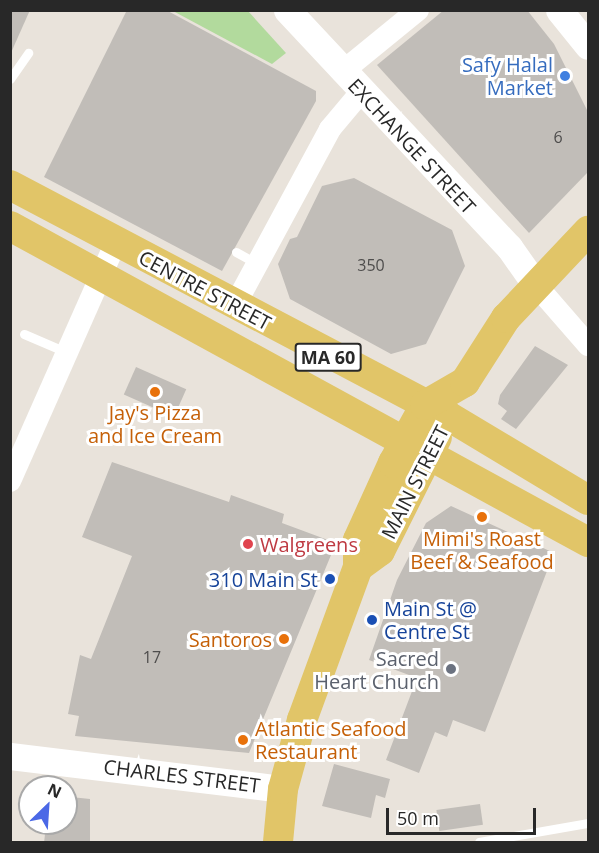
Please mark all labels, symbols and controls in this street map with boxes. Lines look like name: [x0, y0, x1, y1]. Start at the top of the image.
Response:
place label: Safy Halal Market: [462, 52, 553, 99]
marker: Safy Halal Market: [558, 69, 572, 83]
street label: EXCHANGE STREET: [343, 73, 481, 219]
house number: 6: [553, 127, 563, 147]
street label: CENTRE STREET: [135, 245, 275, 335]
house number: 350: [357, 255, 385, 275]
road number: MA 60: [294, 342, 362, 372]
marker: Jay's Pizza and Ice Cream: [148, 385, 162, 399]
place label: Jay's Pizza and Ice Cream: [88, 401, 222, 448]
street label: MAIN STREET: [376, 421, 454, 543]
marker: Mimi's Roast Beef & Seafood: [475, 510, 489, 524]
place label: Mimi's Roast Beef & Seafood: [410, 526, 554, 573]
place label: Walgreens: [260, 532, 358, 556]
marker: Walgreens: [241, 537, 255, 551]
place label: 310 Main St: [209, 567, 318, 591]
marker: 310 Main St: [323, 572, 337, 586]
place label: Main St @ Centre St: [384, 596, 477, 643]
marker: Main St @ Centre St: [365, 613, 379, 627]
place label: Santoros: [189, 627, 272, 651]
marker: Santoros: [277, 632, 291, 646]
place label: Sacred Heart Church: [314, 646, 439, 693]
house number: 17: [143, 647, 161, 667]
marker: Sacred Heart Church: [444, 662, 458, 676]
place label: Atlantic Seafood Restaurant: [255, 716, 406, 763]
marker: Atlantic Seafood Restaurant: [236, 733, 250, 747]
street label: CHARLES STREET: [102, 754, 262, 798]
north arrow: [18, 775, 78, 835]
text: N: [44, 778, 65, 803]
scale bar: [389, 796, 539, 834]
text: 50 m: [397, 806, 439, 830]

